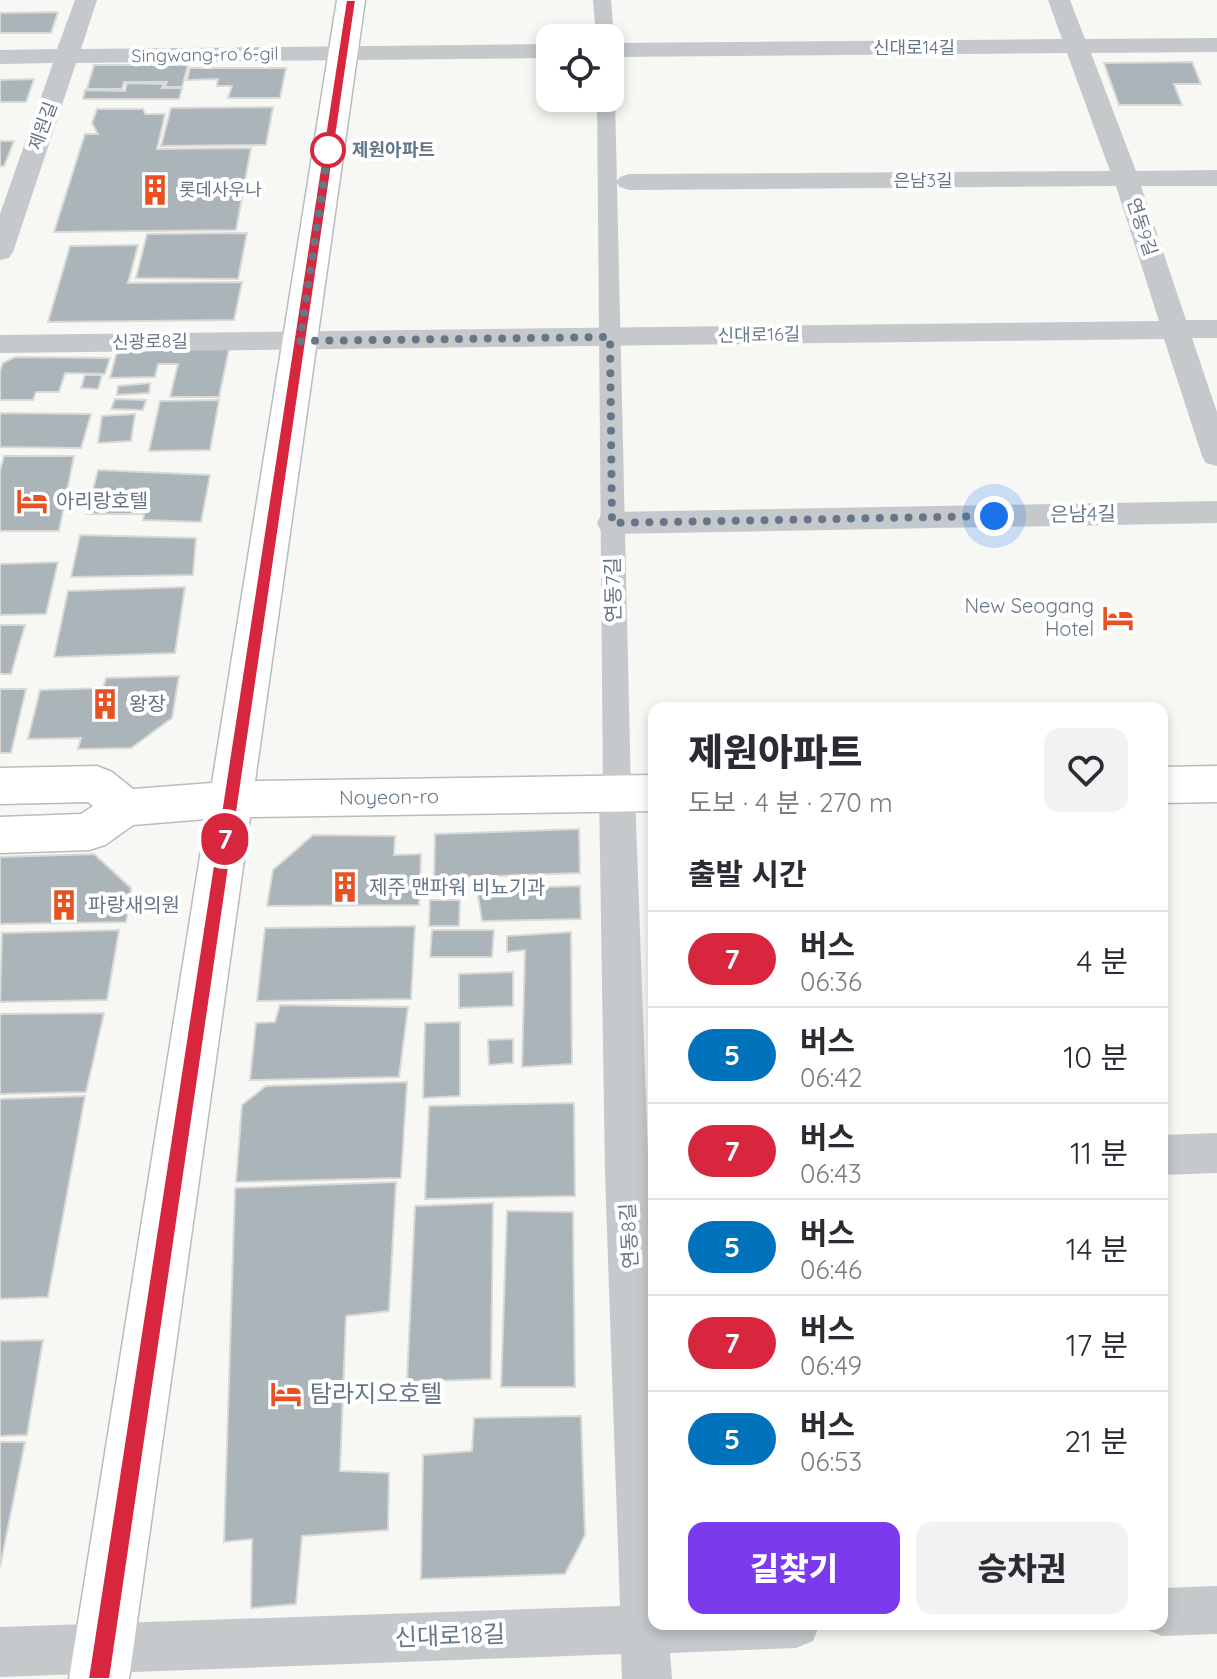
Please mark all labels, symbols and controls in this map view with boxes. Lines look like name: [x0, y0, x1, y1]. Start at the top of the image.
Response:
map controls: [536, 24, 624, 112]
button: locate: [536, 24, 624, 112]
street label: 신대로14길: [873, 36, 955, 59]
street label: Singwang-ro 6-gil: [131, 42, 279, 67]
street label: 제원길: [23, 99, 62, 153]
marker: 제원아파트: [311, 133, 345, 167]
place label: 제원아파트: [352, 138, 435, 161]
street label: 은남3길: [893, 169, 953, 192]
building icon: 롯데사우나: [138, 173, 172, 207]
place label: 롯데사우나: [179, 178, 262, 201]
street label: 연동9길: [1122, 195, 1163, 259]
street label: 신대로16길: [717, 322, 800, 347]
street label: 신광로8길: [112, 329, 188, 354]
hotel icon: 아리랑호텔: [15, 484, 49, 518]
place label: 아리랑호텔: [56, 488, 148, 513]
your location: [974, 496, 1014, 536]
street label: 은남4길: [1050, 500, 1116, 527]
street label: 연동7길: [599, 557, 626, 623]
place label: New Seogang Hotel: [964, 593, 1094, 641]
hotel icon: New Seogang Hotel: [1101, 601, 1135, 635]
building icon: 왕장: [88, 687, 122, 721]
place label: 왕장: [129, 691, 166, 716]
text: 제원아파트: [688, 728, 863, 776]
button: heart: [1044, 728, 1128, 812]
street label: Noyeon-ro: [339, 783, 439, 810]
text: 도보 · 4 분 · 270 m: [688, 786, 893, 819]
line badge: 7: [199, 813, 251, 865]
text: 7: [217, 821, 233, 856]
text: 출발 시간: [688, 855, 807, 893]
building icon: 제주 맨파워 비뇨기과: [328, 870, 362, 904]
place label: 제주 맨파워 비뇨기과: [369, 874, 546, 899]
building icon: 파랑새의원: [47, 888, 81, 922]
place label: 파랑새의원: [88, 892, 180, 917]
text: 버스: [800, 926, 855, 964]
text: 7: [724, 941, 740, 976]
text: 4 분: [1076, 942, 1128, 980]
text: 06:36: [800, 965, 862, 998]
text: 버스: [800, 1022, 855, 1060]
text: 5: [724, 1037, 740, 1072]
text: 10 분: [1063, 1038, 1128, 1076]
text: 06:42: [800, 1061, 862, 1094]
text: 버스: [800, 1118, 855, 1156]
text: 7: [724, 1133, 740, 1168]
text: 11 분: [1070, 1134, 1128, 1172]
text: 06:43: [800, 1157, 862, 1190]
street label: 연동8길: [614, 1202, 643, 1270]
text: 버스: [800, 1214, 855, 1252]
text: 5: [724, 1229, 740, 1264]
text: 14 분: [1066, 1230, 1128, 1268]
text: 06:46: [800, 1253, 862, 1286]
text: 버스: [800, 1310, 855, 1348]
text: 7: [724, 1325, 740, 1360]
text: 17 분: [1066, 1326, 1128, 1364]
text: 06:49: [800, 1349, 862, 1382]
hotel icon: 탐라지오호텔: [269, 1377, 303, 1411]
place label: 탐라지오호텔: [310, 1378, 442, 1408]
text: 버스: [800, 1406, 855, 1444]
text: 5: [724, 1421, 740, 1456]
text: 21 분: [1064, 1422, 1128, 1460]
text: 06:53: [800, 1445, 862, 1478]
button: 길찾기: [688, 1522, 900, 1614]
button: 승차권: [916, 1522, 1128, 1614]
street label: 신대로18길: [394, 1618, 506, 1652]

